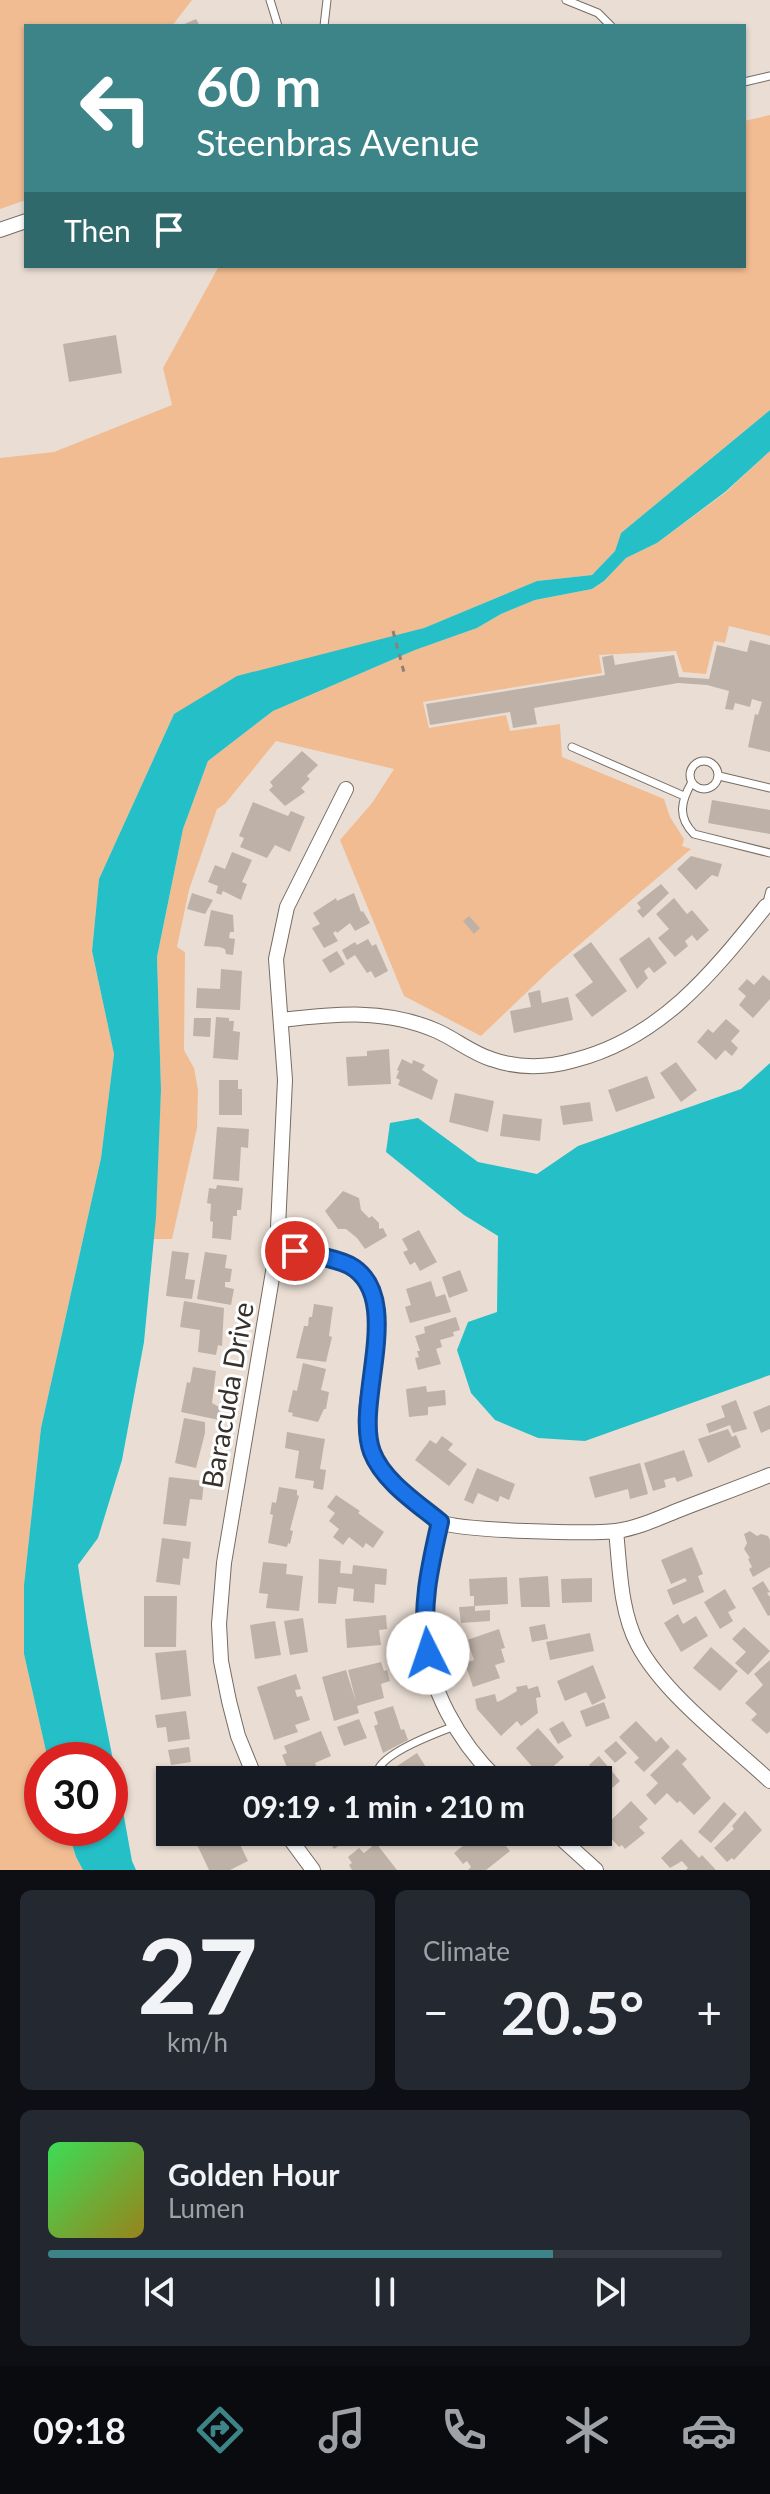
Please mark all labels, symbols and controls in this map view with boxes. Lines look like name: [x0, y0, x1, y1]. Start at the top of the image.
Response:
text: 60 m: [196, 52, 321, 119]
icon: left: [64, 56, 168, 160]
text: Steenbras Avenue: [196, 120, 479, 164]
icon: arrive: [147, 208, 191, 252]
text: Then: [64, 212, 131, 248]
pin: [261, 1217, 329, 1285]
icon: arrive: [273, 1229, 317, 1273]
street label: Baracuda Drive: [194, 1299, 260, 1491]
position arrow: [386, 1611, 470, 1695]
speed limit sign: 30: [24, 1742, 128, 1846]
text: 09:19 · 1 min · 210 m: [243, 1788, 525, 1824]
text: 27: [137, 1911, 258, 2036]
text: Climate: [423, 1935, 510, 1967]
text: 20.5°: [501, 1976, 644, 2048]
text: −: [423, 1986, 449, 2038]
text: +: [696, 1986, 722, 2038]
text: km/h: [167, 2026, 228, 2058]
text: Golden Hour: [168, 2156, 340, 2192]
text: Lumen: [168, 2192, 245, 2224]
icon: previous: [138, 2270, 182, 2314]
icon: pause: [363, 2270, 407, 2314]
icon: next: [588, 2270, 632, 2314]
icon: directions: [192, 2402, 248, 2458]
icon: music: [314, 2402, 370, 2458]
icon: phone: [436, 2402, 492, 2458]
icon: climate: [559, 2402, 615, 2458]
icon: car: [681, 2402, 737, 2458]
text: 09:18: [33, 2408, 126, 2452]

